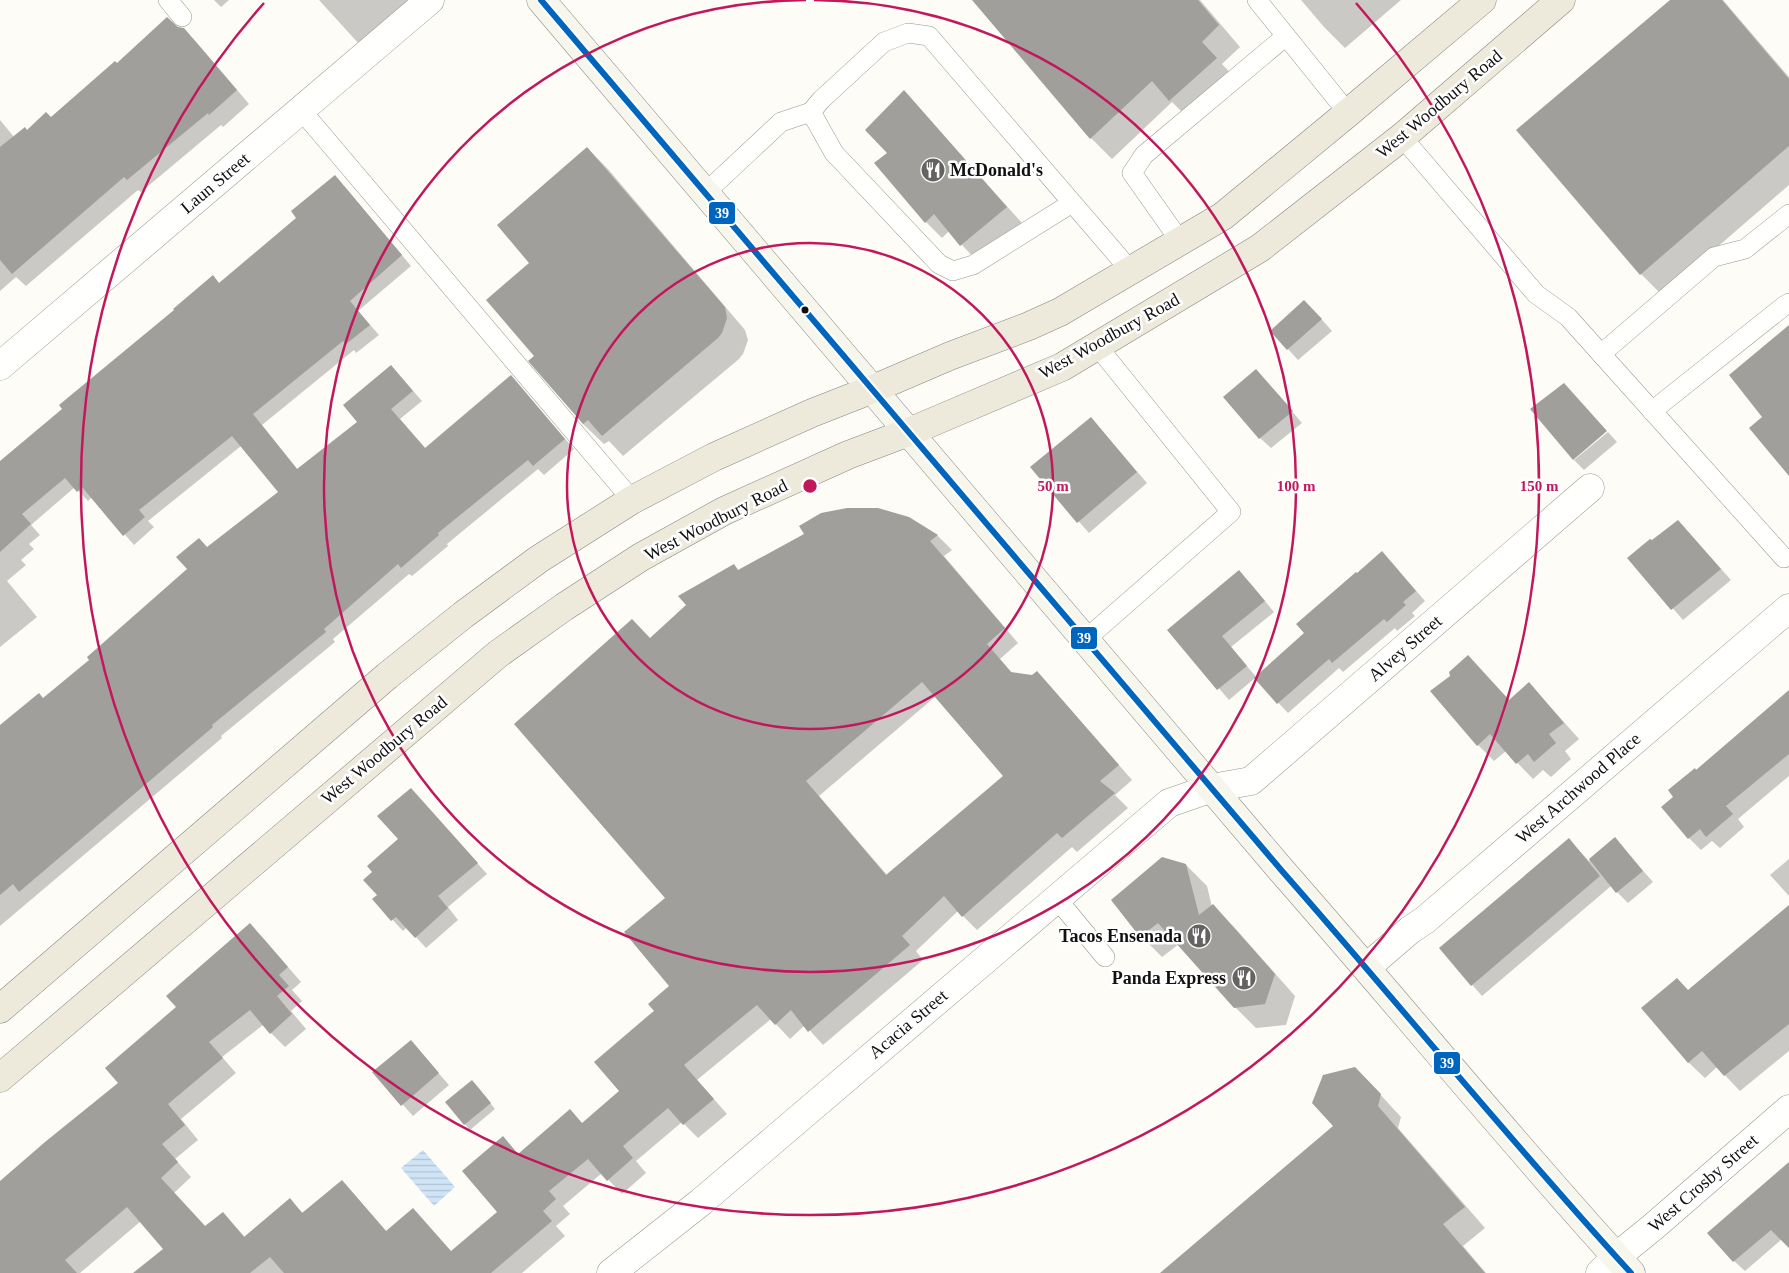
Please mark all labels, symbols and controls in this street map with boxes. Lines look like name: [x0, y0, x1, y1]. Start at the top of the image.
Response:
street label: West Woodbury Road: [1372, 46, 1506, 162]
street label: Laun Street: [177, 149, 253, 217]
restaurant icon: McDonald's: [920, 157, 946, 183]
place label: McDonald's: [950, 160, 1043, 180]
line badge: 39: [708, 201, 736, 225]
text: 39: [715, 206, 729, 221]
street label: West Woodbury Road: [1035, 289, 1183, 383]
unlabelled marker: [800, 305, 810, 315]
street label: West Woodbury Road: [641, 475, 791, 565]
centre of rings: [801, 477, 819, 495]
text: 50 m: [1037, 478, 1069, 494]
text: 100 m: [1277, 478, 1316, 494]
text: 150 m: [1520, 478, 1559, 494]
street label: Alvey Street: [1364, 611, 1446, 685]
line badge: 39: [1070, 626, 1098, 650]
text: 39: [1077, 631, 1091, 646]
street label: West Woodbury Road: [317, 692, 451, 808]
street label: West Archwood Place: [1512, 728, 1644, 848]
restaurant icon: Tacos Ensenada: [1186, 923, 1212, 949]
place label: Tacos Ensenada: [1059, 926, 1182, 946]
restaurant icon: Panda Express: [1231, 965, 1257, 991]
place label: Panda Express: [1112, 968, 1226, 988]
street label: Acacia Street: [865, 985, 951, 1063]
line badge: 39: [1433, 1051, 1461, 1075]
text: 39: [1440, 1056, 1454, 1071]
street label: West Crosby Street: [1644, 1130, 1762, 1236]

